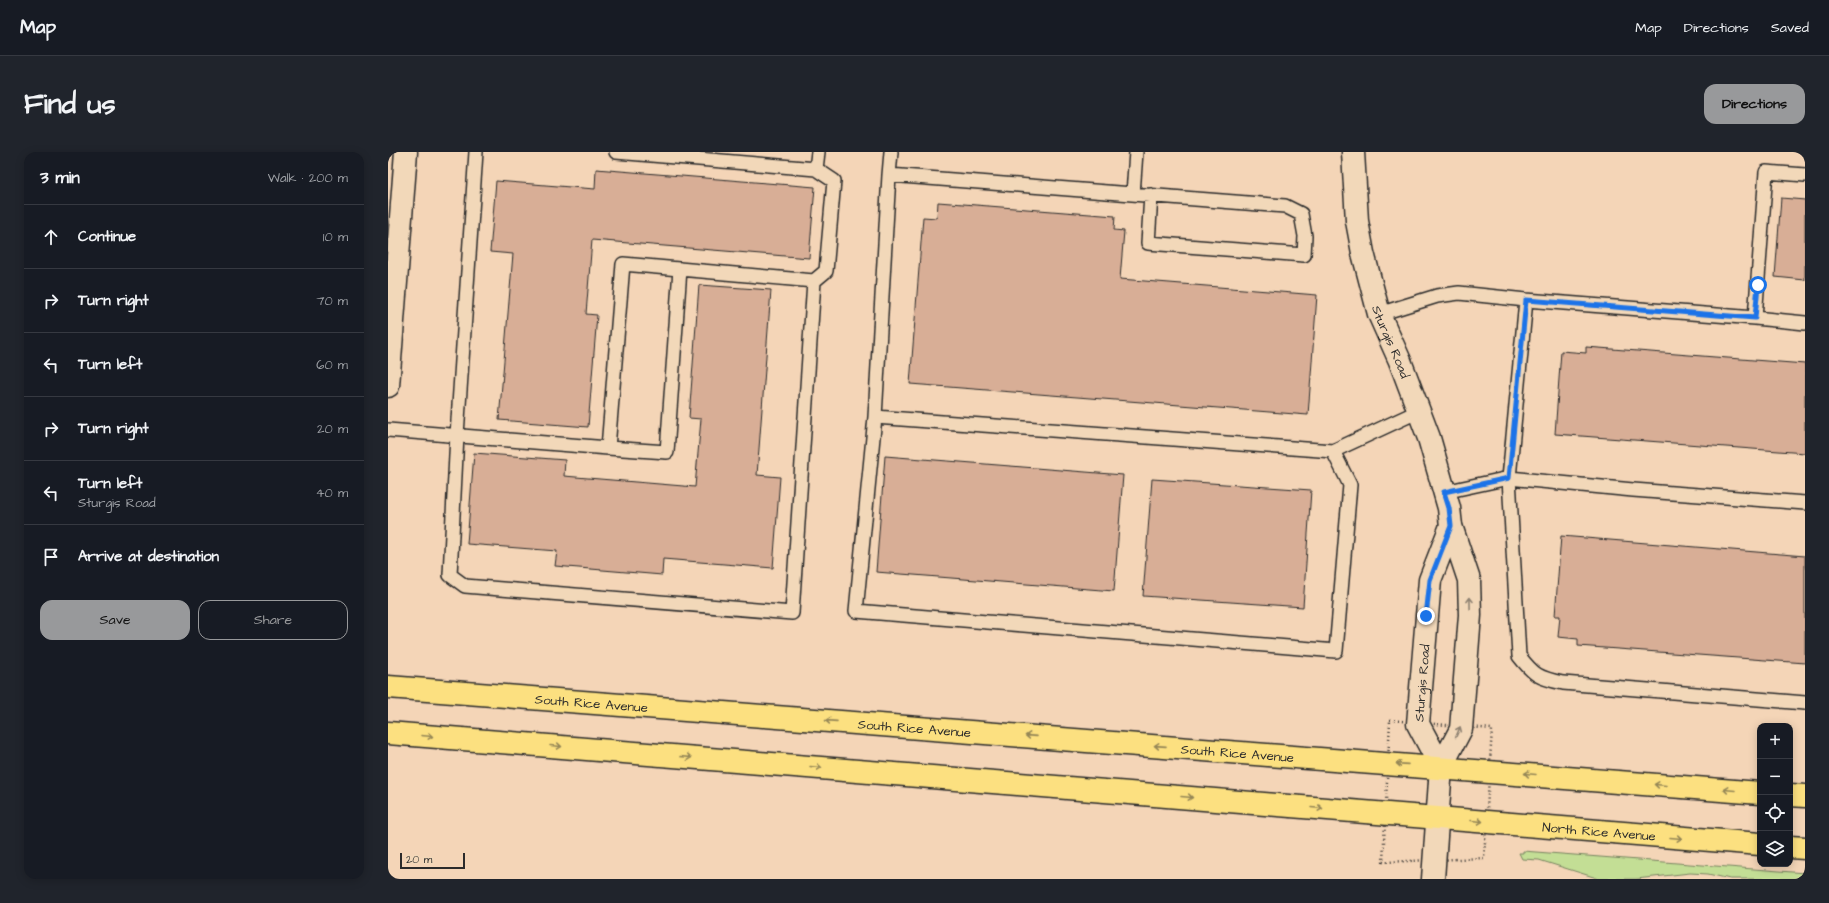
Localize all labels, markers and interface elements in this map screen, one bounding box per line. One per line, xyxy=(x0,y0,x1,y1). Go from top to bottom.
text: Map xyxy=(20,14,56,41)
text: Map xyxy=(1635,18,1662,38)
text: Directions xyxy=(1684,18,1749,38)
text: Saved xyxy=(1771,18,1809,38)
button: Directions xyxy=(1704,84,1805,124)
text: Find us xyxy=(24,85,115,124)
text: 3 min xyxy=(40,166,80,190)
text: Walk · 200 m xyxy=(268,169,348,187)
icon: ahead xyxy=(40,226,62,248)
text: Continue xyxy=(78,226,136,247)
text: 10 m xyxy=(323,228,348,246)
route start xyxy=(1749,276,1767,294)
icon: right xyxy=(40,290,62,312)
text: Turn right xyxy=(78,290,149,311)
text: 70 m xyxy=(316,292,348,310)
street label: Sturgis Road xyxy=(1367,304,1414,381)
icon: left xyxy=(40,354,62,376)
text: Turn left xyxy=(78,354,142,375)
text: 60 m xyxy=(316,356,348,374)
icon: right xyxy=(40,418,62,440)
text: Turn right xyxy=(78,418,149,439)
text: 20 m xyxy=(317,420,348,438)
text: Turn left xyxy=(78,473,142,494)
icon: left xyxy=(40,482,62,504)
text: 40 m xyxy=(316,484,348,502)
text: Sturgis Road xyxy=(78,494,156,512)
icon: arrive xyxy=(40,546,62,568)
text: Arrive at destination xyxy=(78,546,219,567)
one-way arrow xyxy=(1466,597,1473,610)
button: Save xyxy=(40,600,190,640)
button: Share xyxy=(198,600,348,640)
route end xyxy=(1417,607,1435,625)
street label: Sturgis Road xyxy=(1410,643,1435,722)
street label: South Rice Avenue xyxy=(534,690,648,717)
street label: South Rice Avenue xyxy=(857,715,971,742)
one-way arrow xyxy=(825,717,838,724)
map controls xyxy=(1757,723,1793,867)
button: + xyxy=(1757,723,1793,759)
one-way arrow xyxy=(1455,727,1463,739)
one-way arrow xyxy=(420,732,433,739)
one-way arrow xyxy=(1025,732,1038,739)
street label: South Rice Avenue xyxy=(1180,740,1295,767)
one-way arrow xyxy=(1154,742,1167,749)
one-way arrow xyxy=(549,743,562,750)
one-way arrow xyxy=(679,753,692,760)
button: − xyxy=(1757,759,1793,795)
one-way arrow xyxy=(1396,760,1409,768)
one-way arrow xyxy=(809,764,822,771)
one-way arrow xyxy=(1524,771,1537,778)
one-way arrow xyxy=(1654,781,1667,788)
one-way arrow xyxy=(1723,787,1736,794)
one-way arrow xyxy=(1180,794,1193,801)
button: locate xyxy=(1757,795,1793,831)
one-way arrow xyxy=(1310,804,1323,812)
one-way arrow xyxy=(1470,817,1483,825)
street label: North Rice Avenue xyxy=(1542,818,1656,846)
button: layers xyxy=(1757,831,1793,867)
one-way arrow xyxy=(1669,834,1682,841)
scale bar xyxy=(400,851,465,870)
text: 20 m xyxy=(406,852,432,867)

